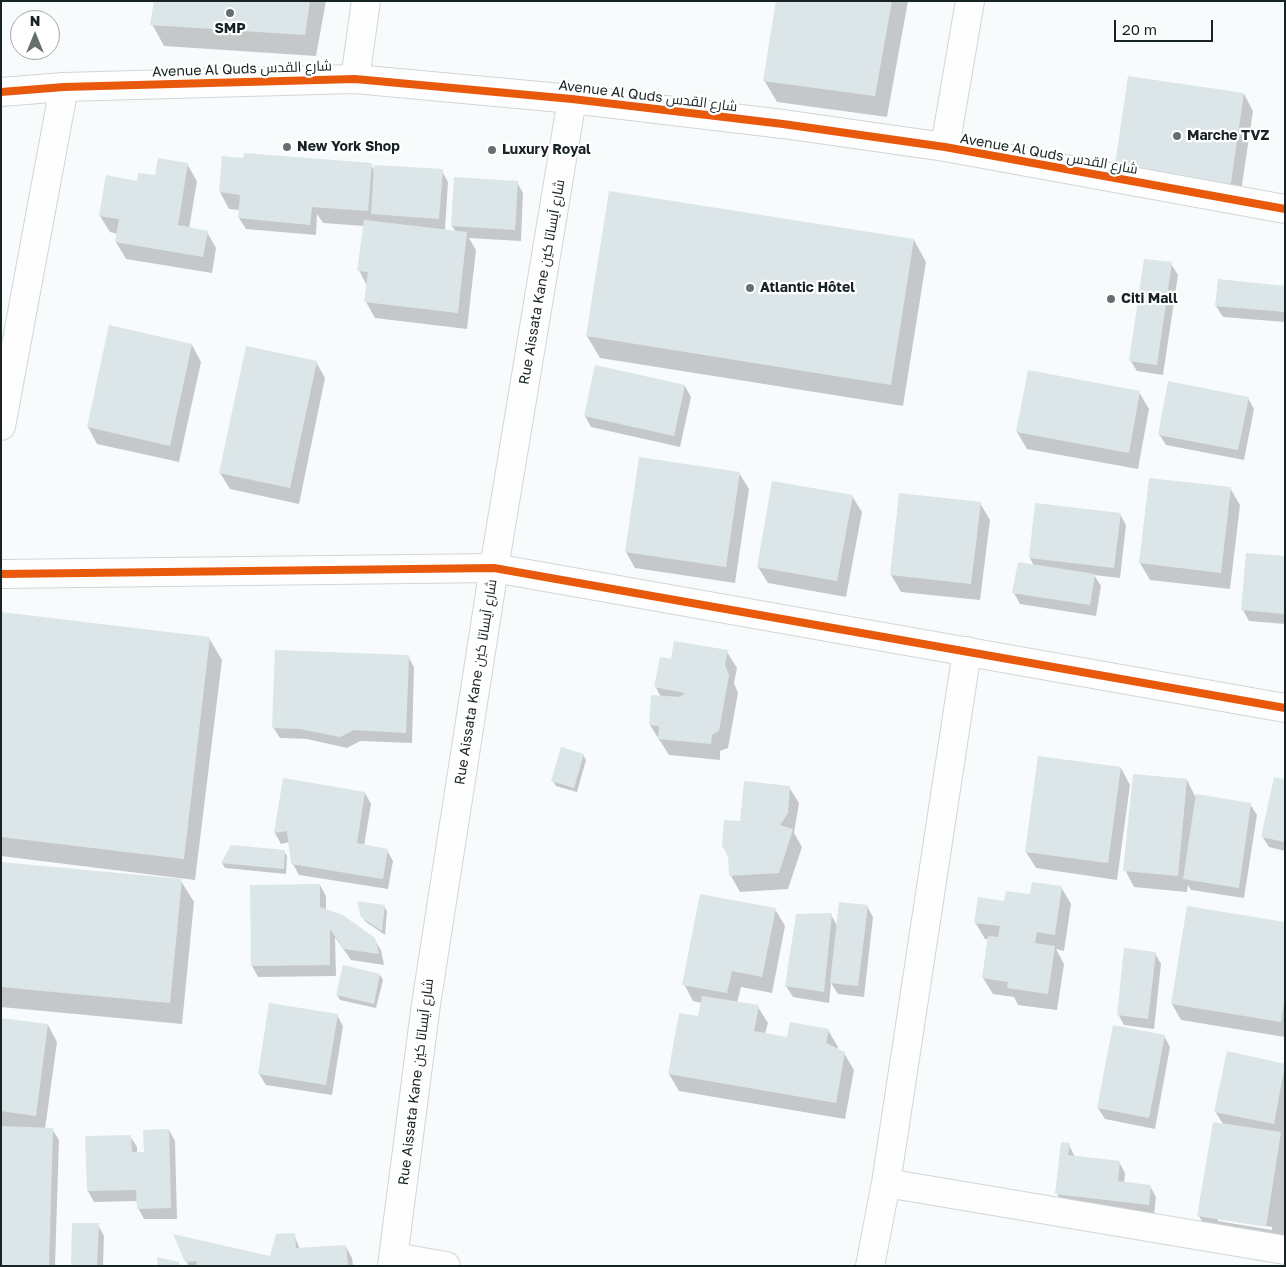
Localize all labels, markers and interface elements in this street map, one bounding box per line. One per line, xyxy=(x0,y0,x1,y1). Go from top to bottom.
marker: SMP xyxy=(224,7,236,19)
north arrow xyxy=(10,10,60,60)
scale bar xyxy=(1116,10,1215,42)
text: N xyxy=(30,12,40,29)
text: 20 m xyxy=(1122,20,1157,38)
place label: SMP xyxy=(214,21,246,37)
street label: Avenue Al Quds شارع القدس xyxy=(152,57,332,81)
street label: Avenue Al Quds شارع القدس xyxy=(558,77,738,115)
place label: Marche TVZ xyxy=(1187,128,1269,144)
street label: Avenue Al Quds شارع القدس xyxy=(959,130,1139,178)
marker: Marche TVZ xyxy=(1171,130,1183,142)
place label: New York Shop xyxy=(297,139,400,155)
marker: New York Shop xyxy=(281,141,293,153)
place label: Luxury Royal xyxy=(502,142,591,158)
marker: Luxury Royal xyxy=(486,144,498,156)
street label: Rue Aissata Kane شارع آيساتا كين xyxy=(516,178,568,386)
place label: Atlantic Hôtel xyxy=(760,280,855,296)
marker: Atlantic Hôtel xyxy=(744,282,756,294)
place label: Citi Mall xyxy=(1121,291,1178,307)
marker: Citi Mall xyxy=(1105,293,1117,305)
street label: Rue Aissata Kane شارع آيساتا كين xyxy=(451,578,501,786)
street label: Rue Aissata Kane شارع آيساتا كين xyxy=(395,978,437,1186)

